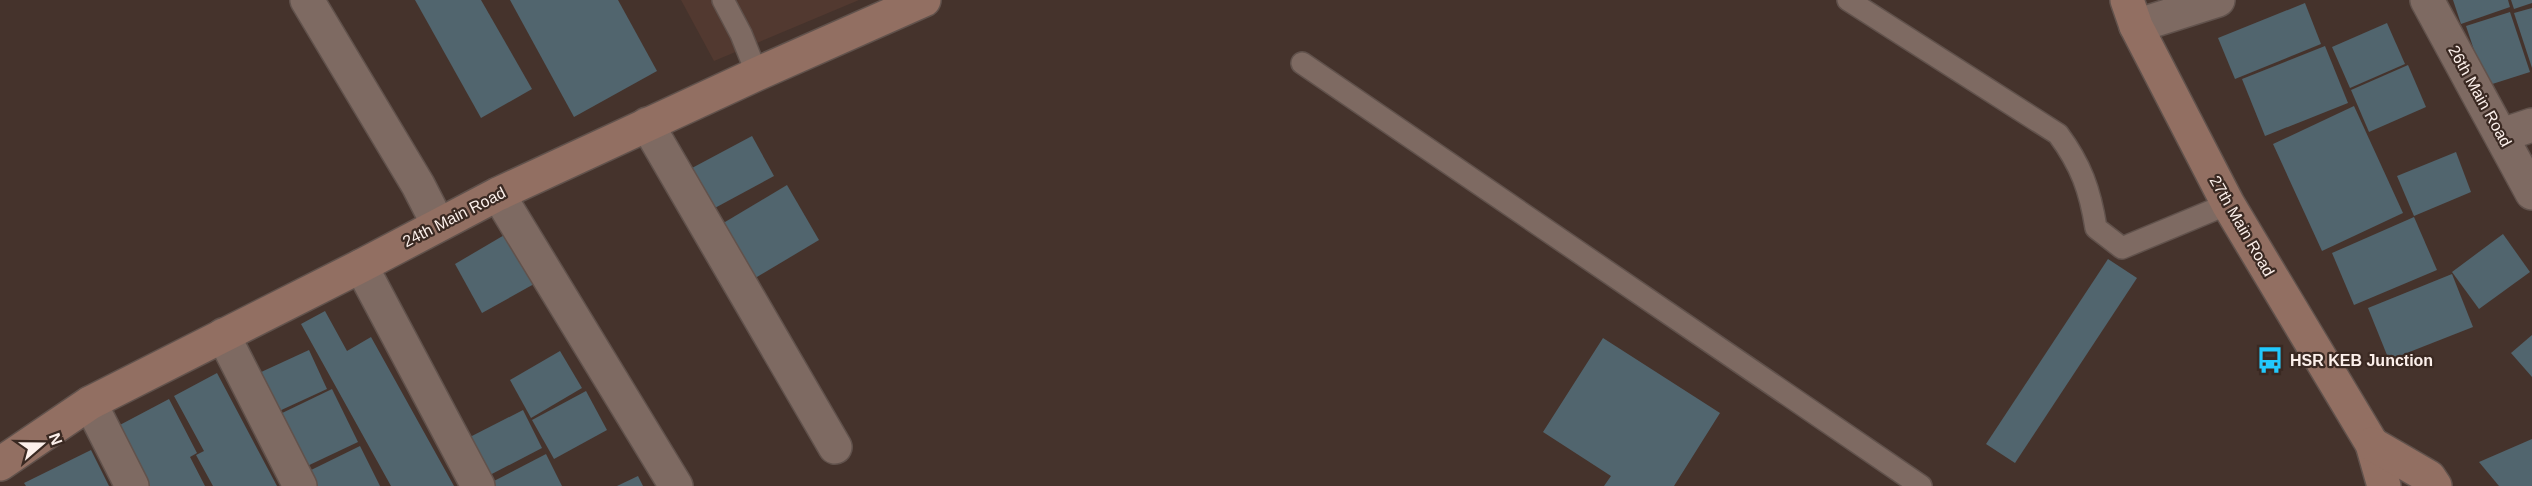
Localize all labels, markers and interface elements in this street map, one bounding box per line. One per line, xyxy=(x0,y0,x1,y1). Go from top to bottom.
street label: 26th Main Road xyxy=(2445,42,2515,150)
street label: 27th Main Road xyxy=(2206,173,2278,279)
street label: 24th Main Road xyxy=(400,184,508,250)
bus stop icon: HSR KEB Junction xyxy=(2255,345,2285,375)
place label: HSR KEB Junction xyxy=(2290,352,2433,369)
north arrow xyxy=(12,414,72,474)
text: N xyxy=(46,431,66,447)

